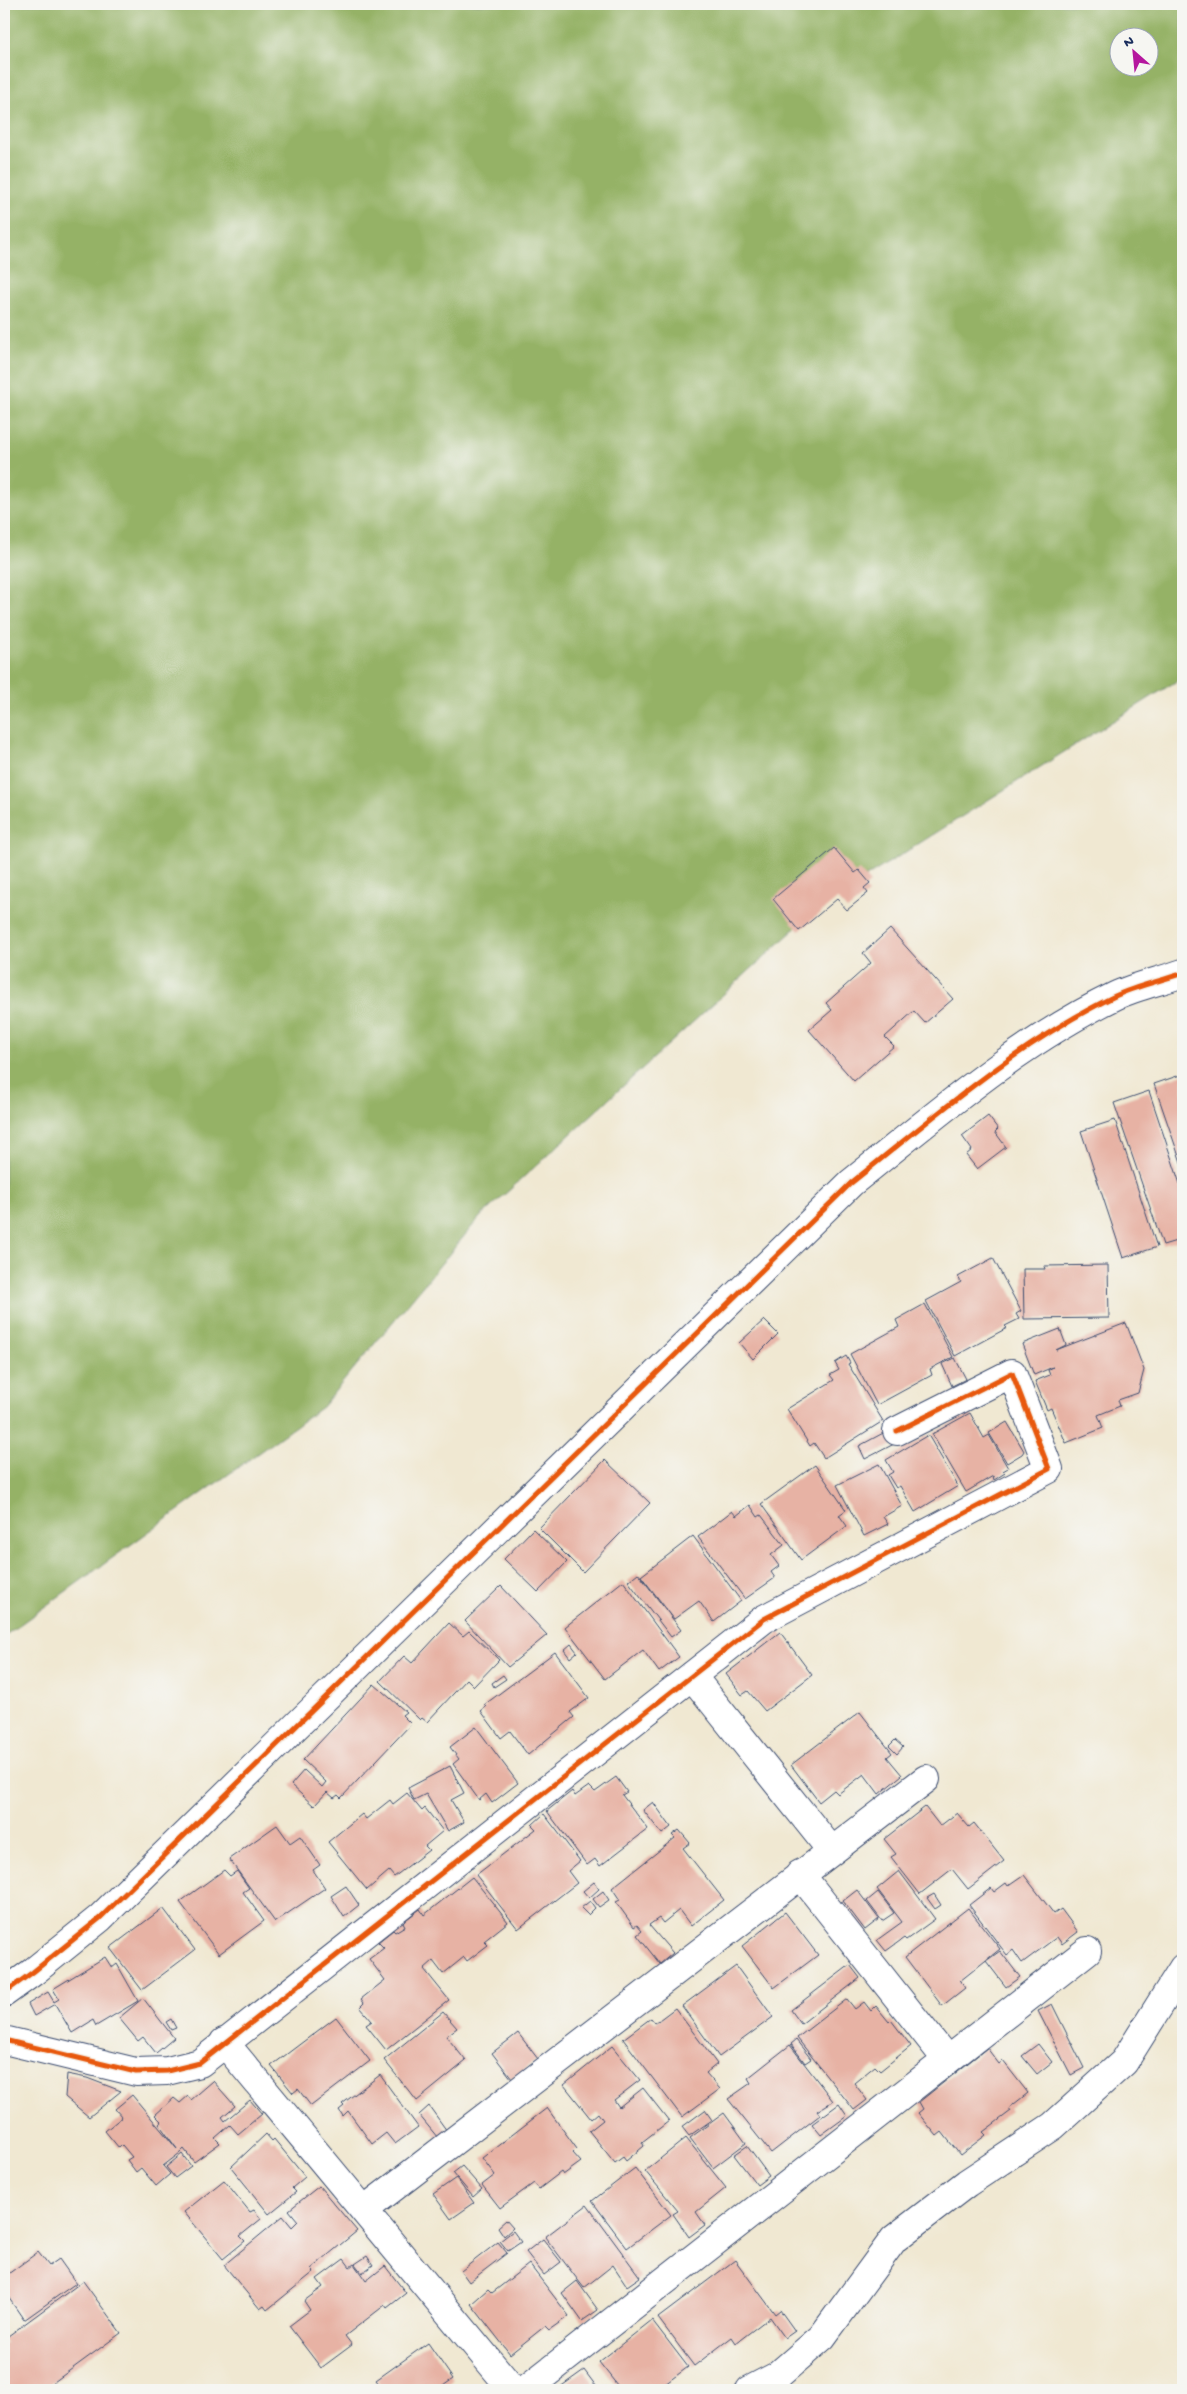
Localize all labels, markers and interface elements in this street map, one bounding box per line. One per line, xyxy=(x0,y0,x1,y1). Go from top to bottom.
north arrow xyxy=(1110,28,1160,78)
text: N xyxy=(1121,33,1137,52)

